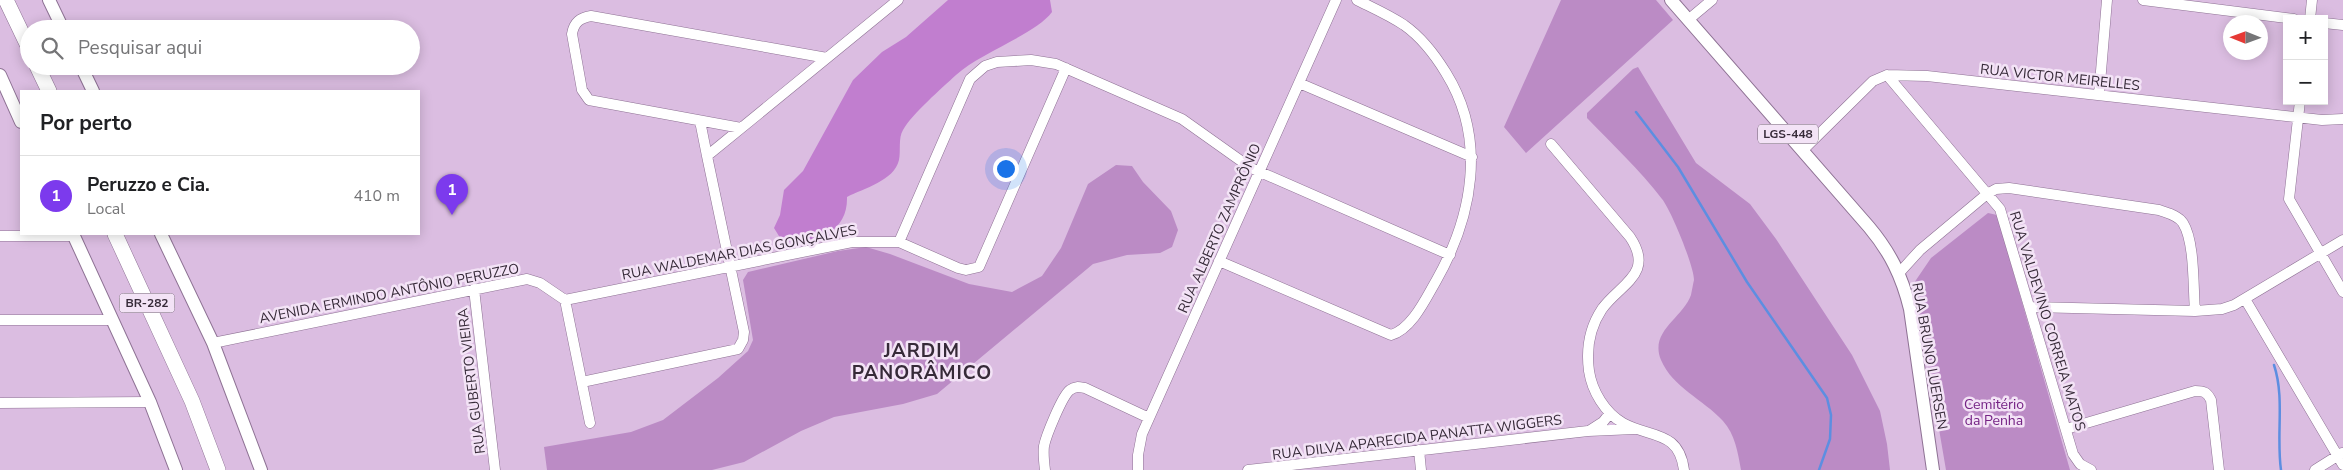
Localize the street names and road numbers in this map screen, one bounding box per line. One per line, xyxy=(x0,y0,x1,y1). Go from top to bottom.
street label: RUA VICTOR MEIRELLES xyxy=(1979,60,2141,95)
road number: LGS-448 xyxy=(1758,125,1818,144)
street label: RUA ALBERTO ZAMPRÔNIO xyxy=(1173,140,1266,316)
street label: RUA VALDEVINO CORREIA MATOS xyxy=(2005,209,2090,434)
street label: RUA WALDEMAR DIAS GONÇALVES xyxy=(620,220,859,285)
street label: AVENIDA ERMINDO ANTÔNIO PERUZZO xyxy=(258,259,521,328)
street label: RUA BRUNO LUERSEN xyxy=(1907,281,1952,431)
road number: BR-282 xyxy=(120,294,174,312)
street label: RUA GUBERTO VIEIRA xyxy=(453,307,490,455)
street label: RUA DILVA APARECIDA PANATTA WIGGERS xyxy=(1271,410,1563,465)

